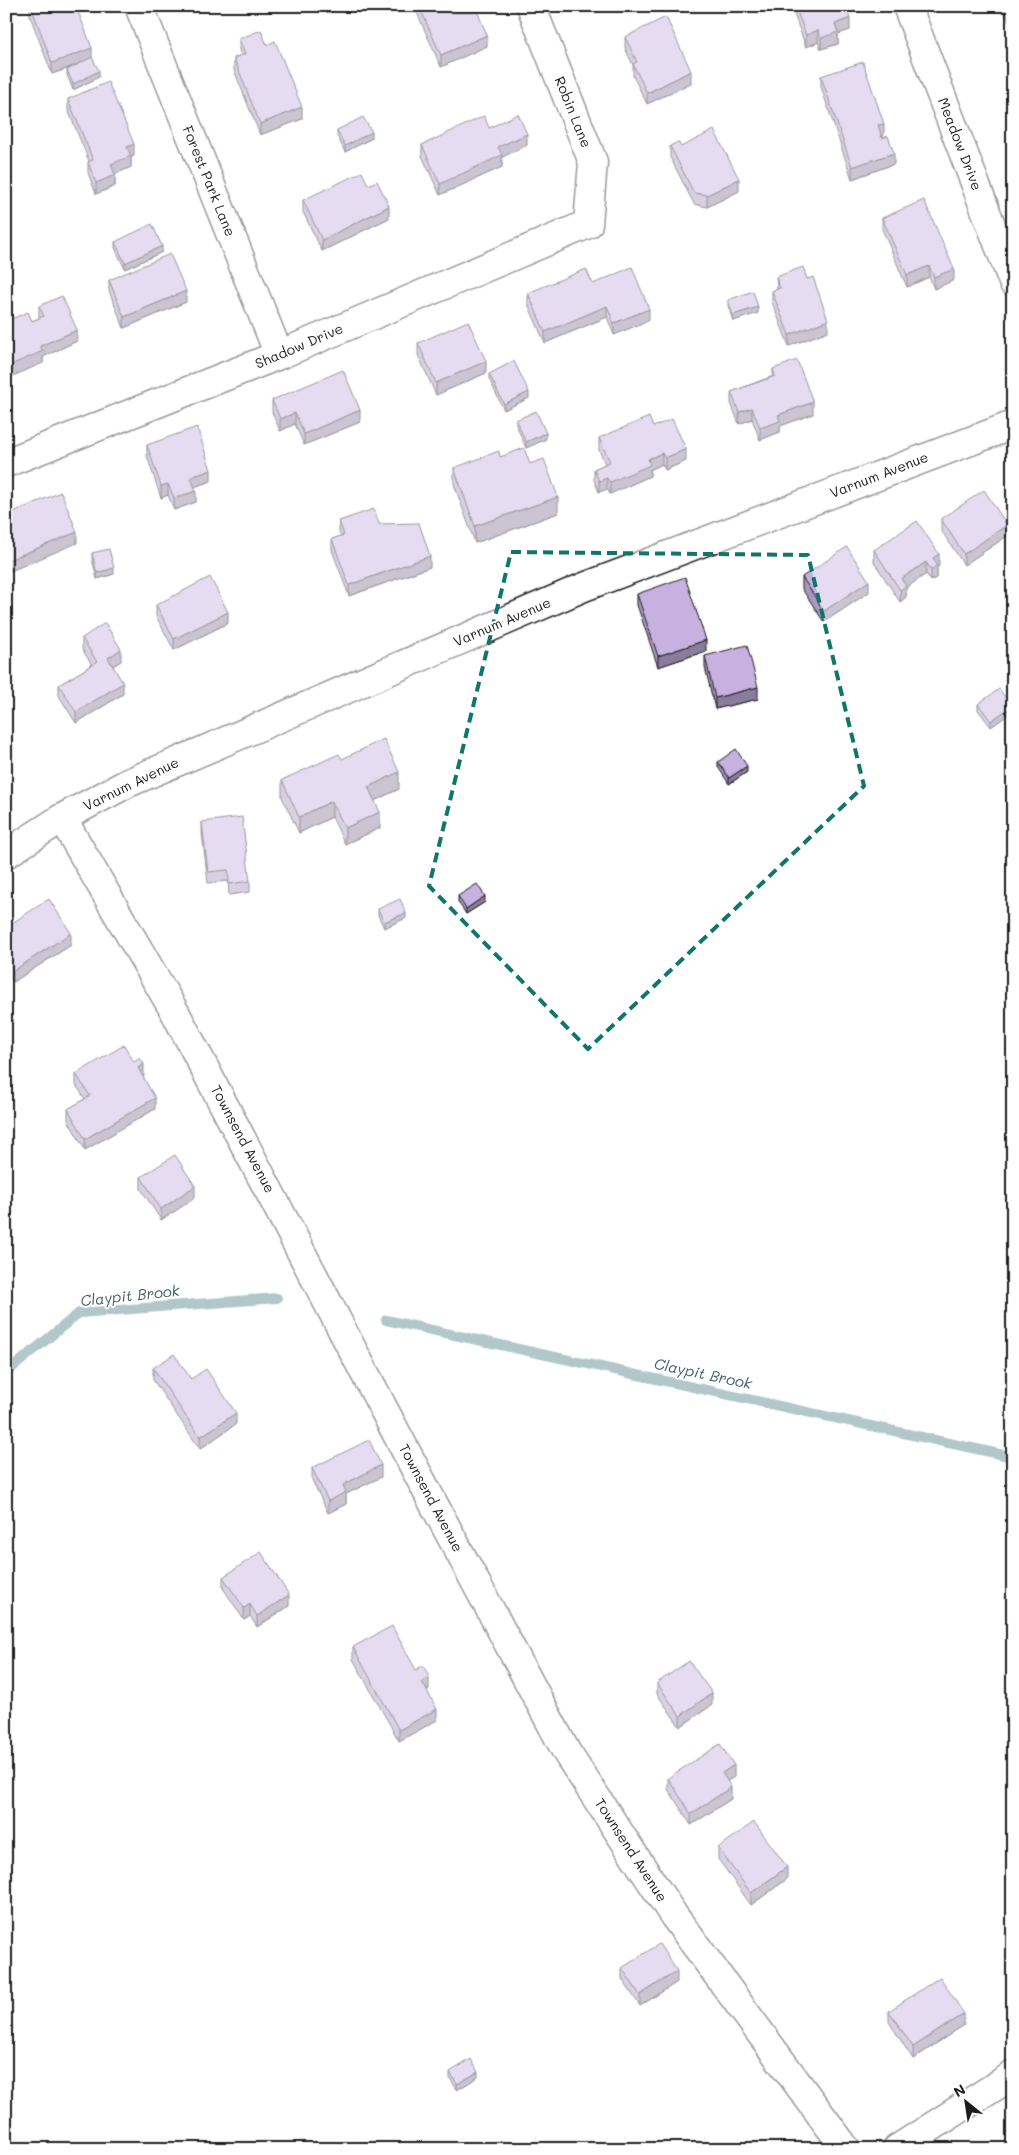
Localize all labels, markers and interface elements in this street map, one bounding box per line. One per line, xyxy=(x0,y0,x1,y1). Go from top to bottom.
street label: Robin Lane xyxy=(551,73,596,150)
street label: Meadow Drive xyxy=(934,95,987,193)
street label: Forest Park Lane xyxy=(179,123,240,239)
street label: Shadow Drive xyxy=(252,318,346,373)
street label: Varnum Avenue xyxy=(827,447,931,502)
street label: Varnum Avenue xyxy=(450,592,553,651)
street label: Varnum Avenue xyxy=(80,752,182,815)
street label: Townsend Avenue xyxy=(207,1081,280,1196)
water label: Claypit Brook xyxy=(79,1280,181,1310)
water label: Claypit Brook xyxy=(652,1353,755,1393)
street label: Townsend Avenue xyxy=(395,1440,468,1555)
street label: Townsend Avenue xyxy=(591,1794,672,1905)
north arrow xyxy=(942,2078,992,2128)
text: N xyxy=(950,2079,969,2101)

